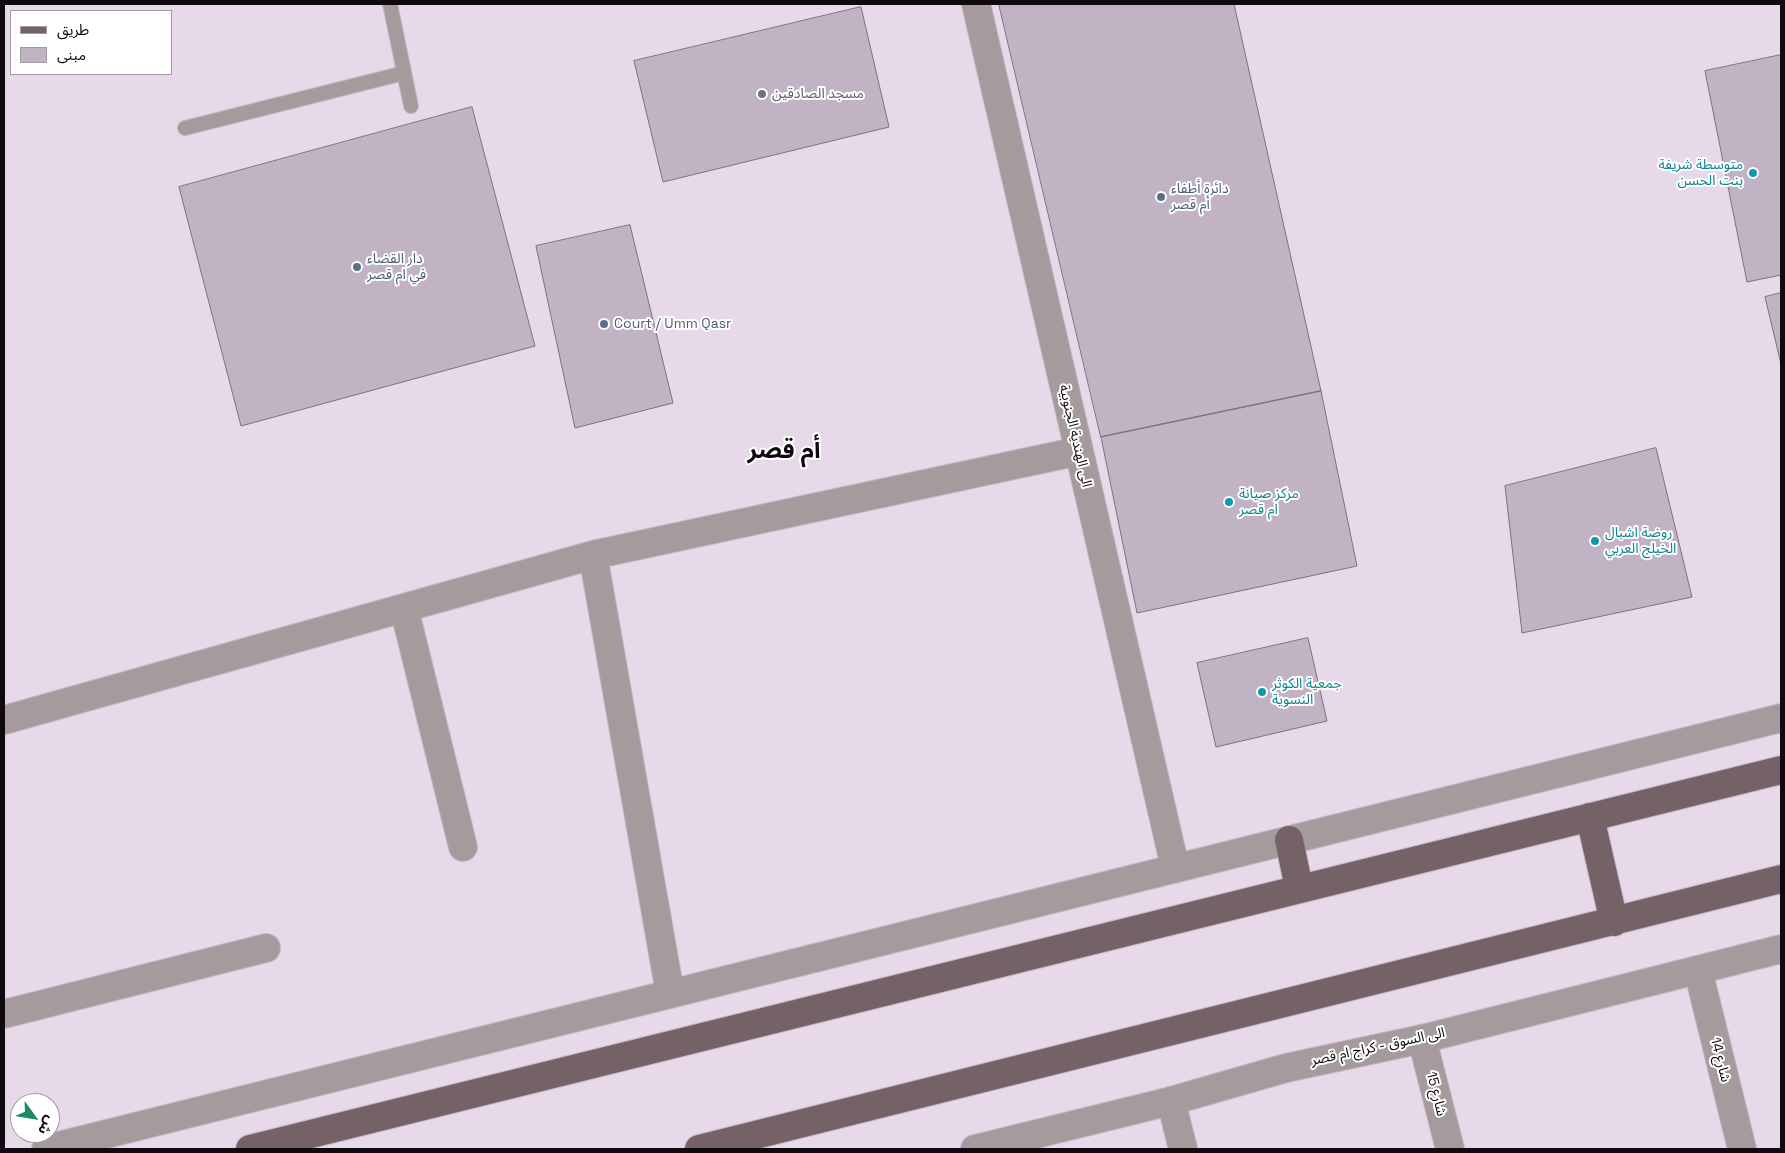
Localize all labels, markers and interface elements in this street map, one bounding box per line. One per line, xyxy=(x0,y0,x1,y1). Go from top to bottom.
legend xyxy=(10,10,172,75)
text: طريق xyxy=(57,20,89,39)
text: مبنى xyxy=(57,45,86,64)
place label: مسجد الصادقين xyxy=(772,86,864,102)
marker: مسجد الصادقين xyxy=(756,88,768,100)
place label: متوسطة شريفة بنت الحسن xyxy=(1658,157,1743,190)
marker: متوسطة شريفة بنت الحسن xyxy=(1747,167,1759,179)
place label: دائرة أطفاء أم قصر xyxy=(1171,181,1229,213)
marker: دائرة أطفاء أم قصر xyxy=(1155,191,1167,203)
place label: دار القضاء في ام قصر xyxy=(367,251,426,284)
marker: دار القضاء في ام قصر xyxy=(351,261,363,273)
place label: Court / Umm Qasr xyxy=(614,316,731,332)
marker: Court / Umm Qasr xyxy=(598,318,610,330)
street label: الى الهندية الجنوبية xyxy=(1055,383,1095,489)
district label: أم قصر xyxy=(748,437,820,465)
place label: مركز صيانة ام قصر xyxy=(1239,486,1299,518)
marker: مركز صيانة ام قصر xyxy=(1223,496,1235,508)
place label: روضة اشبال الخيلج العربي xyxy=(1605,525,1676,558)
marker: روضة اشبال الخيلج العربي xyxy=(1589,535,1601,547)
place label: جمعية الكوثر النسوية xyxy=(1272,676,1342,709)
marker: جمعية الكوثر النسوية xyxy=(1256,686,1268,698)
street label: الى السوق - كراج ام قصر xyxy=(1310,1025,1446,1069)
street label: شارع 14 xyxy=(1706,1036,1734,1084)
street label: شارع 15 xyxy=(1422,1070,1450,1118)
north arrow xyxy=(10,1093,60,1143)
text: ش xyxy=(34,1113,60,1138)

